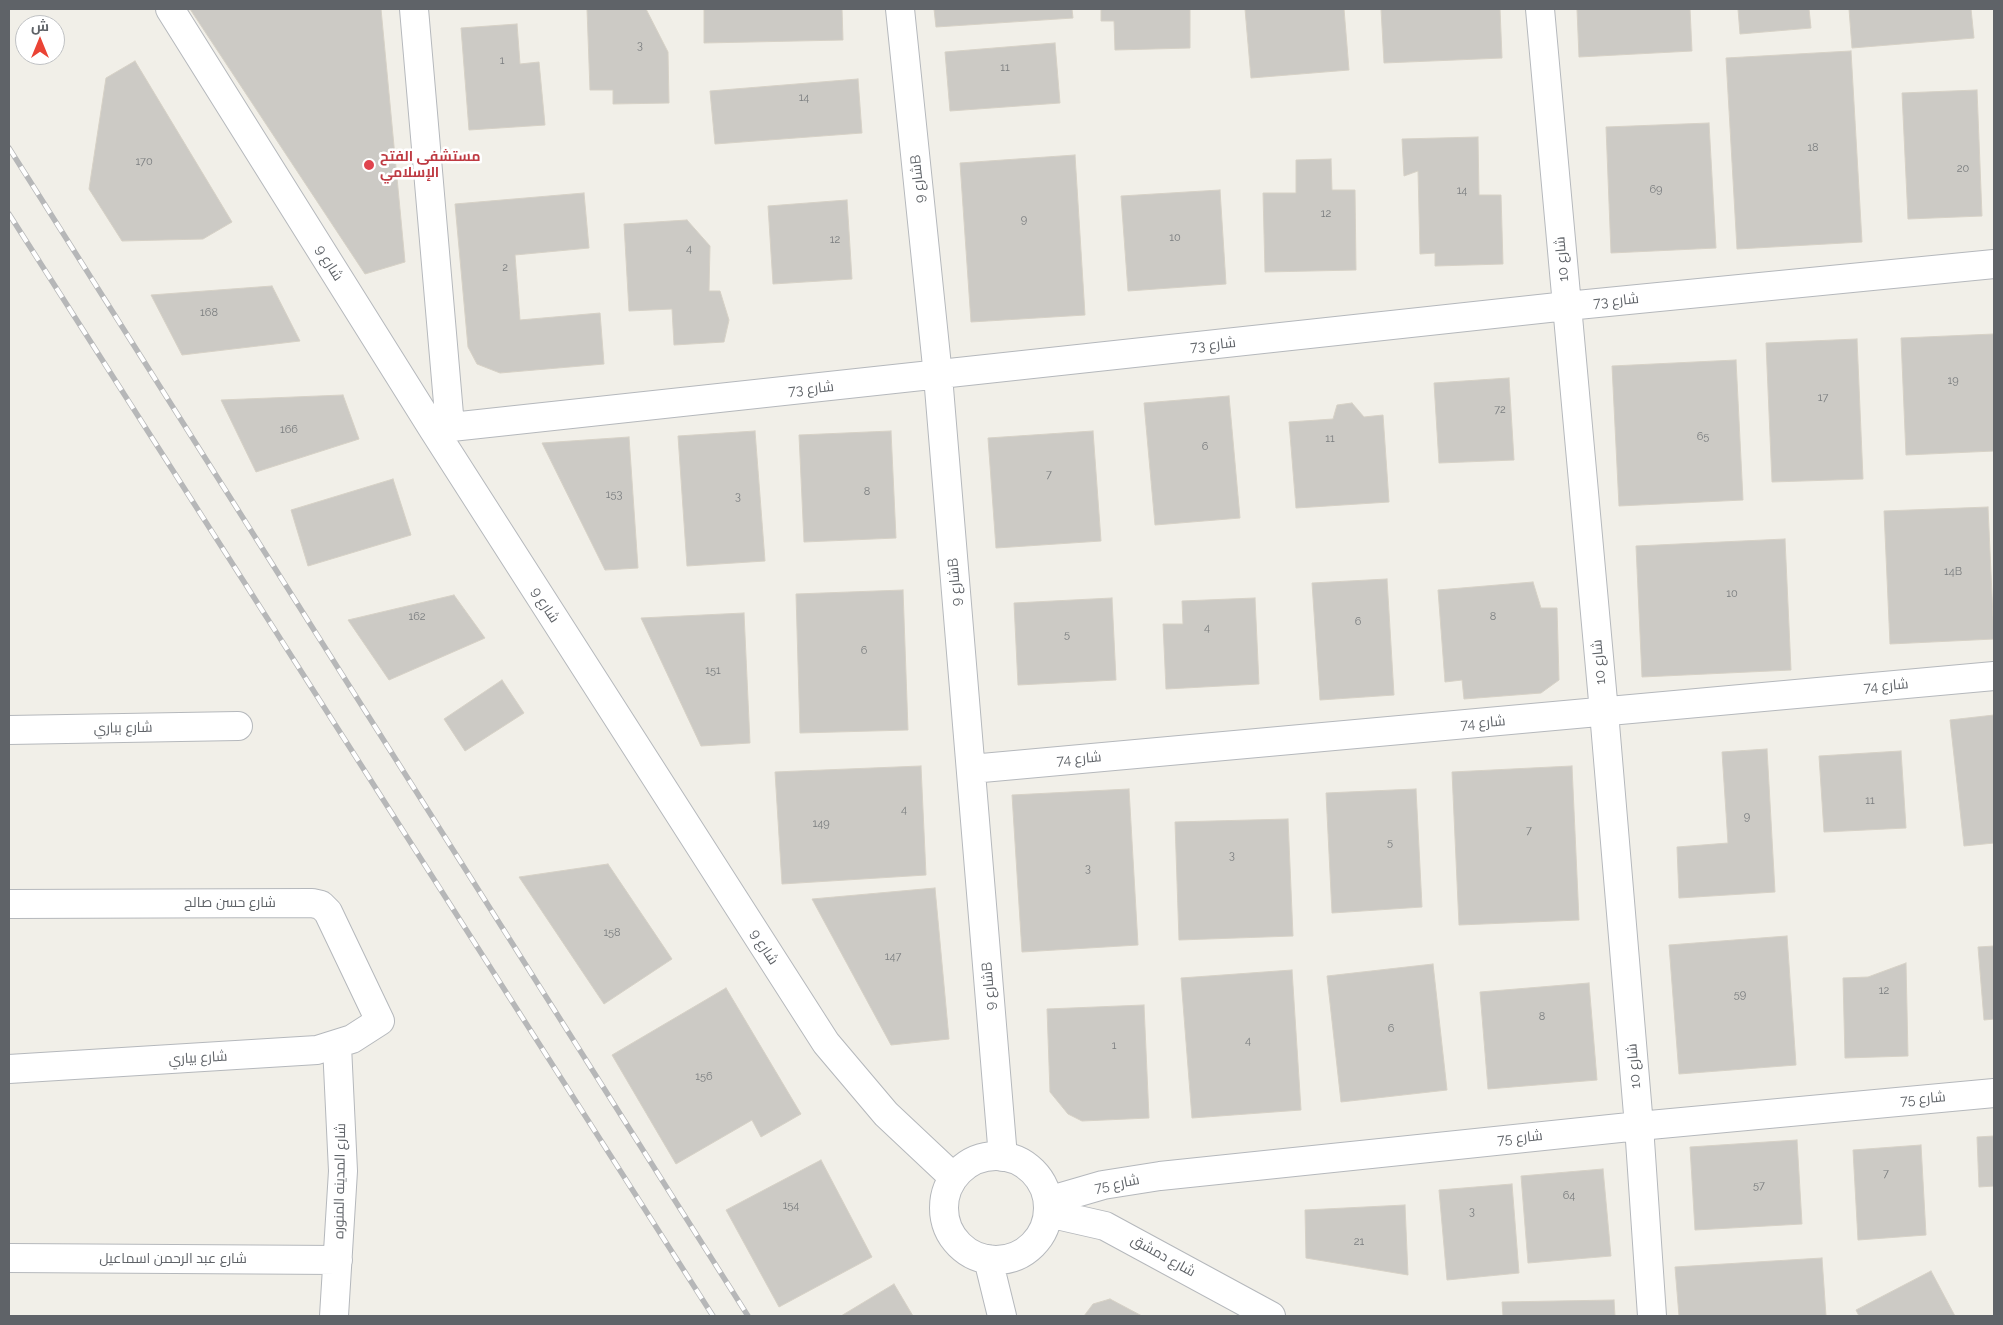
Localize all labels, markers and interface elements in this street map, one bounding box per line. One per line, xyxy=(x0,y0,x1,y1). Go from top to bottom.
north arrow xyxy=(15,15,65,65)
text: ش xyxy=(31,18,49,34)
house number: 3 xyxy=(637,39,643,53)
house number: 1 xyxy=(500,54,504,68)
house number: 11 xyxy=(1000,61,1010,75)
house number: 14 xyxy=(799,91,809,105)
house number: 18 xyxy=(1807,141,1819,155)
place label: مستشفى الفتح الإسلامي xyxy=(380,149,480,182)
street label: شارع 9B xyxy=(907,154,929,204)
house number: 170 xyxy=(135,155,153,169)
marker: مستشفى الفتح الإسلامي xyxy=(362,158,376,172)
house number: 20 xyxy=(1957,162,1969,176)
house number: 69 xyxy=(1649,183,1663,197)
house number: 14 xyxy=(1457,184,1467,198)
house number: 12 xyxy=(1321,207,1331,221)
house number: 9 xyxy=(1021,213,1027,227)
house number: 10 xyxy=(1169,231,1181,245)
house number: 12 xyxy=(830,233,840,247)
street label: شارع 10 xyxy=(1552,236,1572,282)
street label: شارع 9 xyxy=(312,242,346,284)
house number: 4 xyxy=(686,242,692,256)
house number: 2 xyxy=(502,261,508,275)
street label: شارع 73 xyxy=(1592,290,1640,312)
house number: 168 xyxy=(200,306,218,320)
street label: شارع 73 xyxy=(1189,334,1237,356)
house number: 19 xyxy=(1947,374,1959,388)
street label: شارع 73 xyxy=(787,378,835,400)
house number: 17 xyxy=(1818,391,1828,405)
house number: 72 xyxy=(1494,403,1506,417)
house number: 166 xyxy=(280,423,298,437)
house number: 65 xyxy=(1697,430,1709,444)
house number: 11 xyxy=(1325,432,1335,446)
house number: 6 xyxy=(1202,440,1208,454)
house number: 7 xyxy=(1046,468,1052,482)
house number: 8 xyxy=(864,485,870,499)
house number: 153 xyxy=(606,488,622,502)
house number: 3 xyxy=(735,490,741,504)
street label: شارع 9B xyxy=(945,557,965,607)
house number: 14B xyxy=(1944,565,1962,579)
street label: شارع 9 xyxy=(527,584,563,626)
house number: 10 xyxy=(1726,587,1738,601)
house number: 162 xyxy=(408,610,426,624)
house number: 8 xyxy=(1490,610,1496,624)
house number: 6 xyxy=(1355,615,1361,629)
house number: 4 xyxy=(1204,621,1210,635)
house number: 5 xyxy=(1064,628,1070,642)
street label: شارع 10 xyxy=(1589,639,1609,685)
house number: 6 xyxy=(861,644,867,658)
house number: 151 xyxy=(705,664,721,678)
street label: شارع 74 xyxy=(1863,676,1909,696)
street label: شارع 74 xyxy=(1460,713,1506,733)
street label: شارع بباري xyxy=(93,719,153,737)
street label: شارع 74 xyxy=(1056,749,1102,769)
house number: 11 xyxy=(1865,794,1875,808)
house number: 4 xyxy=(901,803,907,817)
house number: 9 xyxy=(1744,810,1750,824)
house number: 149 xyxy=(812,817,830,831)
house number: 7 xyxy=(1526,824,1532,838)
house number: 5 xyxy=(1387,836,1393,850)
house number: 3 xyxy=(1229,849,1235,863)
house number: 3 xyxy=(1085,862,1091,876)
street label: شارع حسن صالح xyxy=(184,895,276,911)
house number: 158 xyxy=(603,926,621,940)
street label: شارع 9 xyxy=(746,926,782,968)
house number: 147 xyxy=(885,950,901,964)
street label: شارع 9B xyxy=(979,961,999,1011)
house number: 12 xyxy=(1879,984,1889,998)
house number: 59 xyxy=(1734,988,1746,1002)
house number: 8 xyxy=(1539,1010,1545,1024)
house number: 6 xyxy=(1388,1022,1394,1036)
house number: 4 xyxy=(1245,1034,1251,1048)
house number: 1 xyxy=(1112,1039,1116,1053)
street label: شارع 10 xyxy=(1624,1043,1644,1089)
street label: شارع بياري xyxy=(168,1048,228,1068)
house number: 156 xyxy=(695,1070,713,1084)
street label: شارع 75 xyxy=(1900,1089,1946,1109)
street label: شارع المدينه المنوره xyxy=(331,1123,349,1239)
street label: شارع 75 xyxy=(1496,1127,1544,1149)
house number: 7 xyxy=(1883,1167,1889,1181)
street label: شارع 75 xyxy=(1093,1171,1141,1197)
house number: 57 xyxy=(1753,1179,1765,1193)
house number: 64 xyxy=(1563,1189,1575,1203)
house number: 154 xyxy=(783,1199,799,1213)
house number: 3 xyxy=(1469,1205,1475,1219)
street label: شارع دمشق xyxy=(1128,1231,1198,1281)
house number: 21 xyxy=(1354,1235,1364,1249)
street label: شارع عبد الرحمن اسماعيل xyxy=(99,1251,247,1267)

